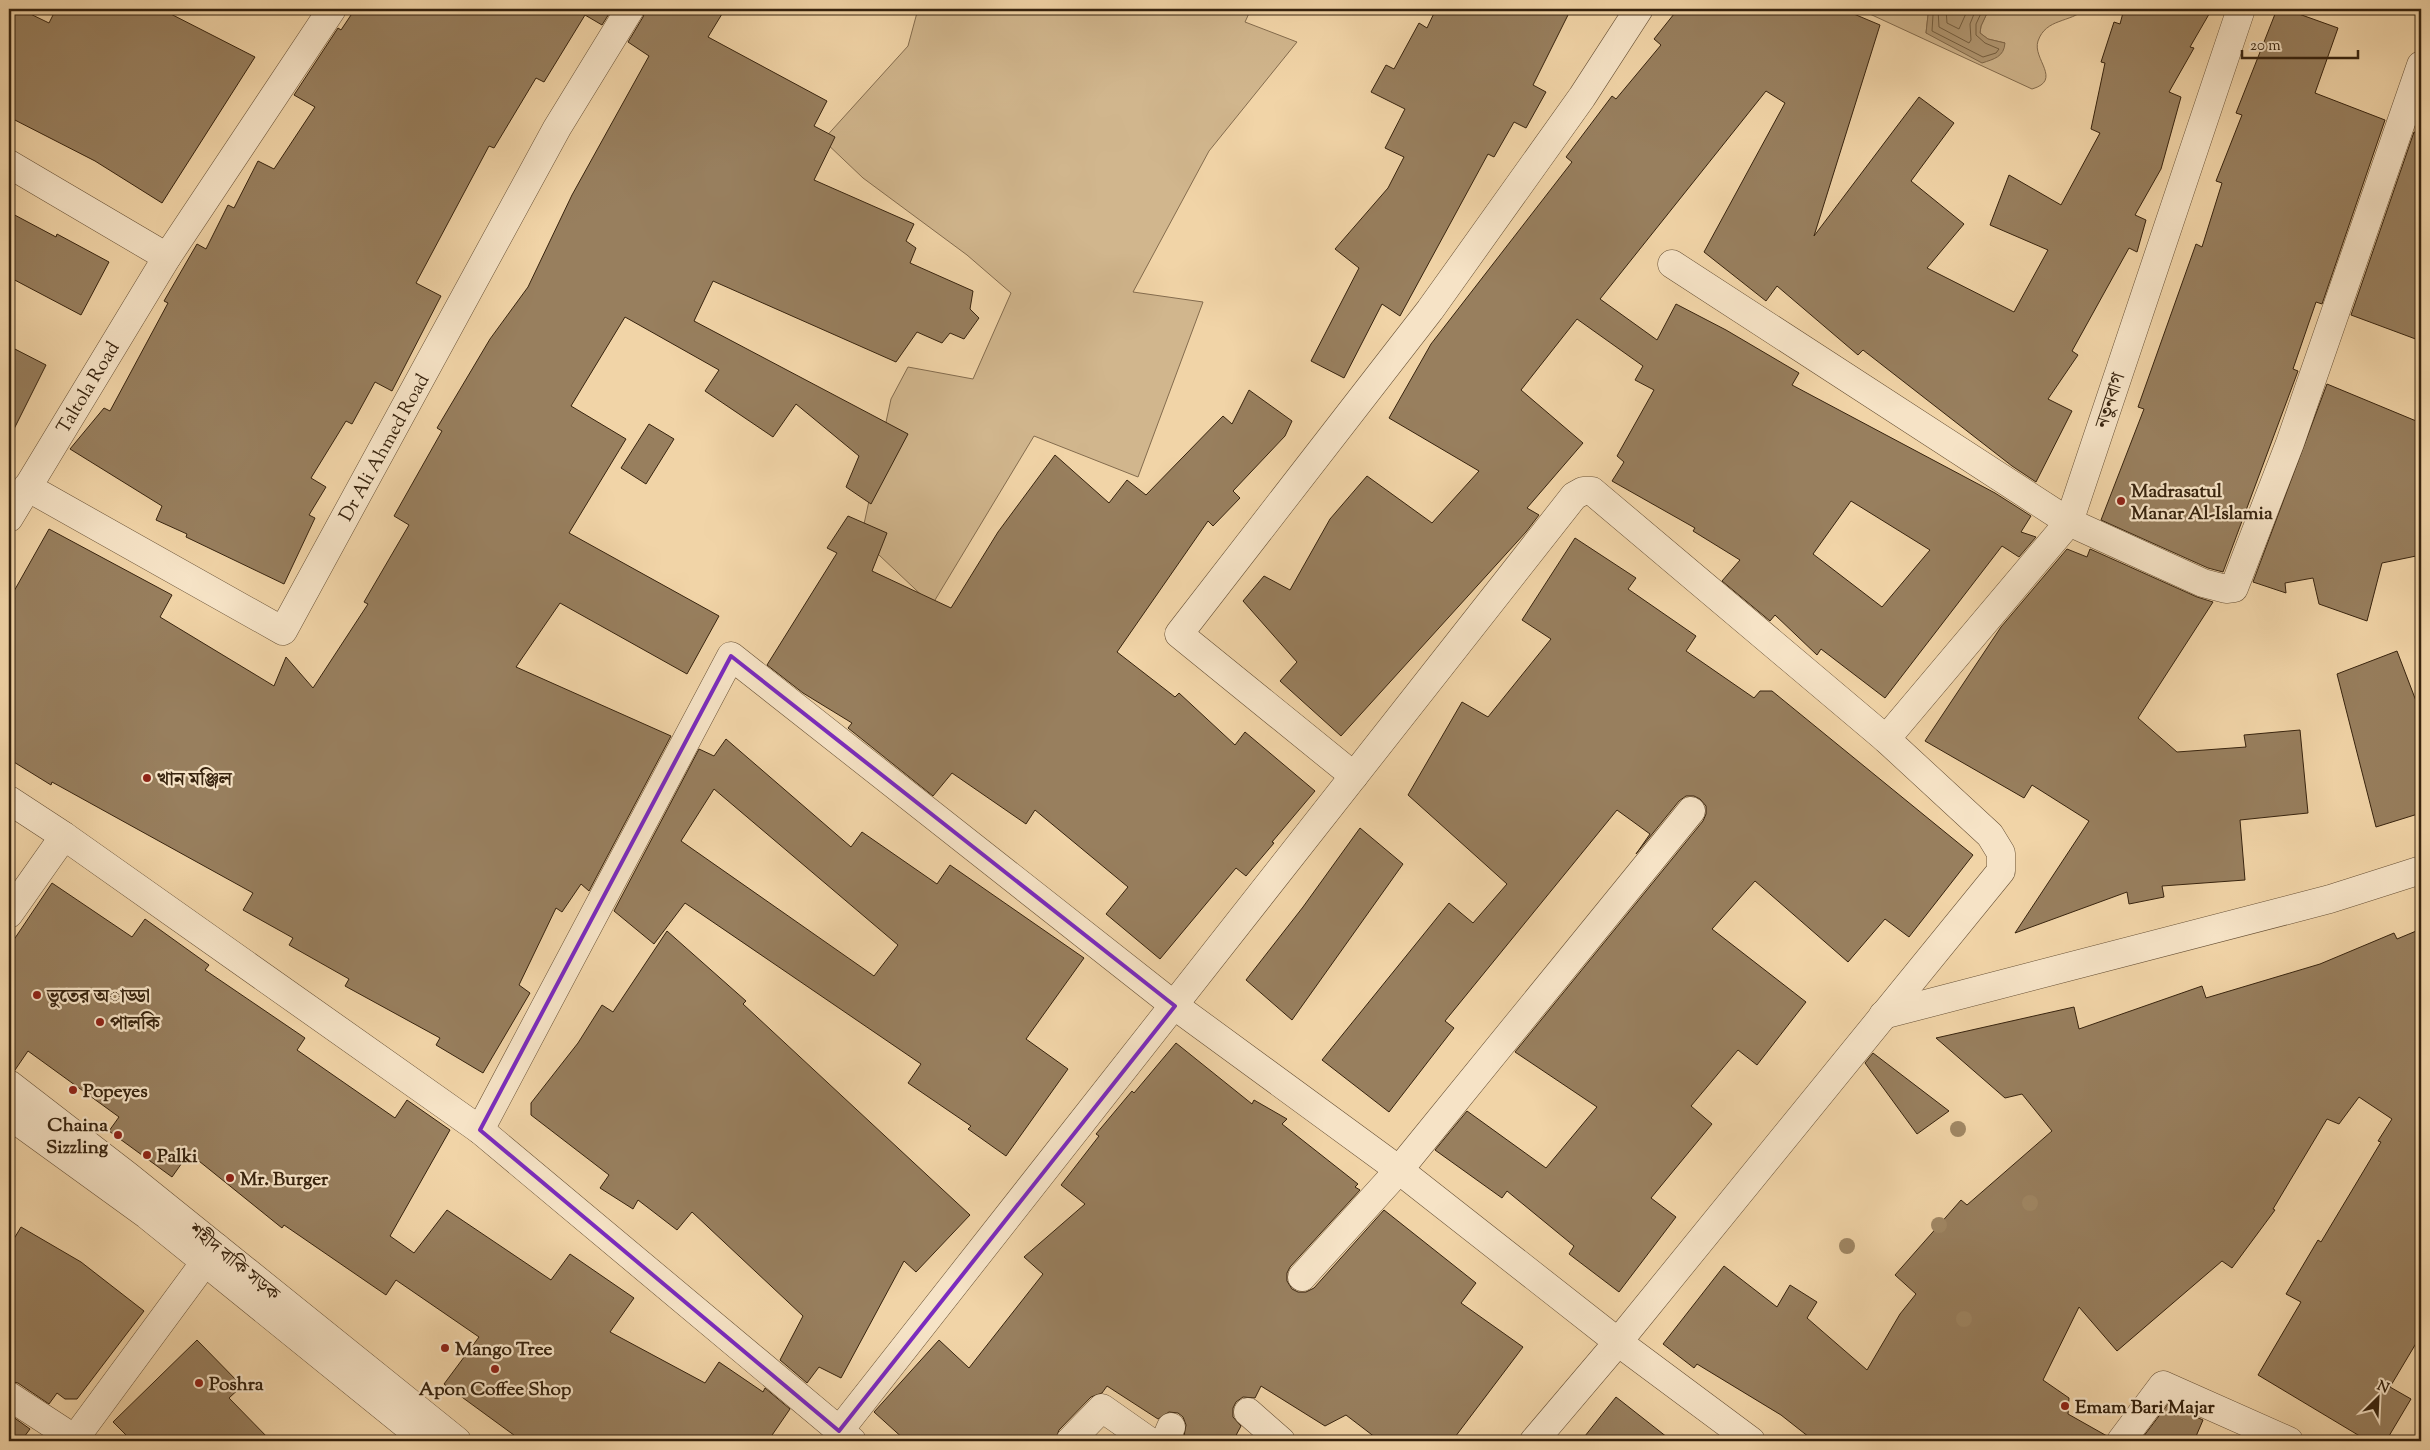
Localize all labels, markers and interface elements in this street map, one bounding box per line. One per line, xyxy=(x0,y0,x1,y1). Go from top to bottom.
scale bar xyxy=(2242,28,2359,60)
text: 20 m xyxy=(2250,36,2281,57)
street label: Taltola Road xyxy=(51,337,127,439)
street label: Dr Ali Ahmed Road xyxy=(333,369,437,527)
street label: নতুনবাগ xyxy=(2089,369,2133,433)
place label: Madrasatul Manar Al-Islamia xyxy=(2131,479,2273,528)
marker: Madrasatul Manar Al-Islamia xyxy=(2115,495,2127,507)
place label: খান মঞ্জিল xyxy=(157,767,233,794)
marker: খান মঞ্জিল xyxy=(141,772,153,784)
place label: ভুতের অাড্ডা xyxy=(46,984,150,1011)
marker: ভুতের অাড্ডা xyxy=(31,989,43,1001)
place label: পালকি xyxy=(110,1011,161,1038)
marker: পালকি xyxy=(94,1016,106,1028)
place label: Popeyes xyxy=(83,1079,148,1106)
marker: Popeyes xyxy=(67,1084,79,1096)
place label: Chaina Sizzling xyxy=(46,1113,109,1162)
marker: Chaina Sizzling xyxy=(112,1129,124,1141)
place label: Palki xyxy=(157,1144,198,1171)
marker: Palki xyxy=(141,1149,153,1161)
place label: Mr. Burger xyxy=(240,1167,329,1194)
marker: Mr. Burger xyxy=(224,1172,236,1184)
street label: শহীদ বাকি সড়ক xyxy=(181,1217,285,1309)
place label: Mango Tree xyxy=(455,1337,553,1364)
marker: Mango Tree xyxy=(439,1342,451,1354)
marker: Apon Coffee Shop xyxy=(489,1363,501,1375)
place label: Poshra xyxy=(209,1372,264,1399)
north arrow xyxy=(2352,1372,2402,1422)
marker: Poshra xyxy=(193,1377,205,1389)
place label: Apon Coffee Shop xyxy=(419,1377,572,1404)
text: N xyxy=(2373,1377,2392,1399)
place label: Emam Bari Majar xyxy=(2075,1395,2216,1422)
marker: Emam Bari Majar xyxy=(2059,1400,2071,1412)

